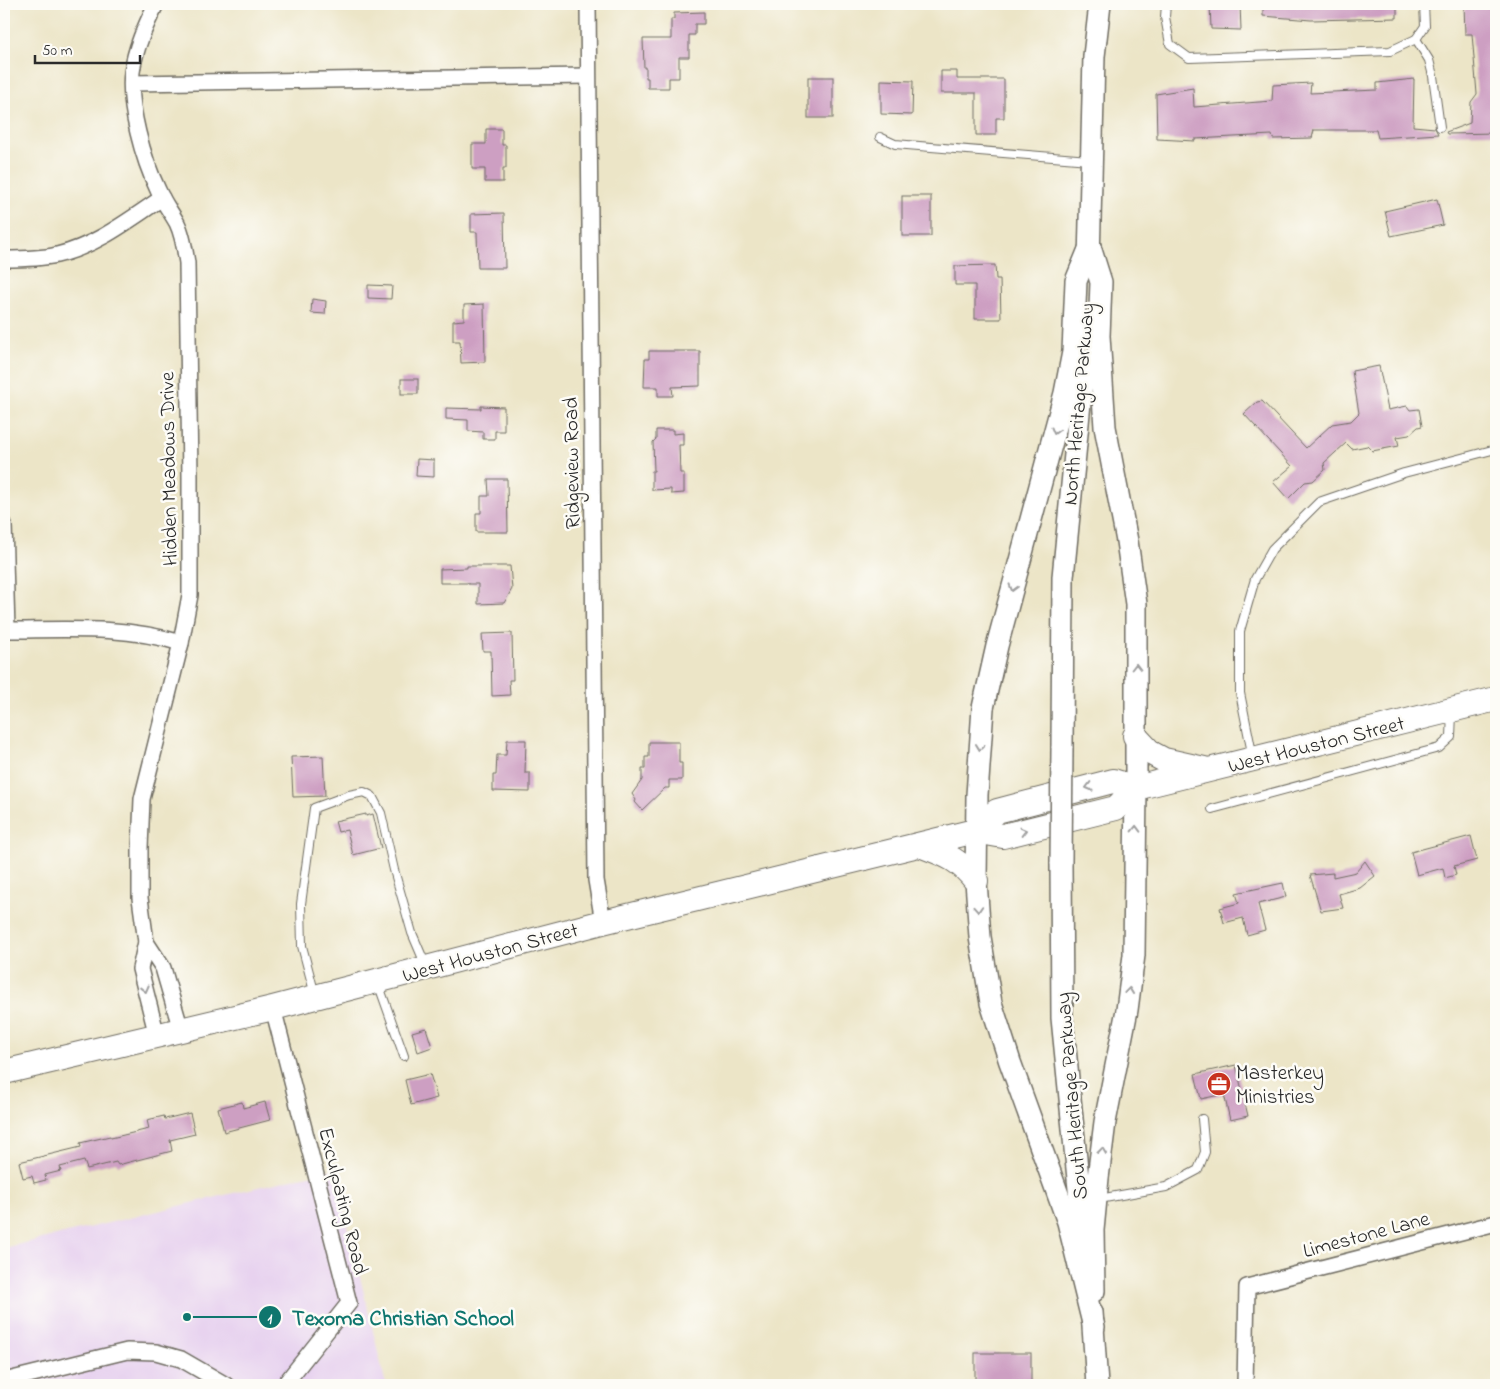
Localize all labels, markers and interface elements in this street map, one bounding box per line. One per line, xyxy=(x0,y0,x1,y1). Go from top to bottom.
scale bar xyxy=(35,32,140,64)
text: 50 m xyxy=(42,40,73,62)
street label: North Heritage Parkway xyxy=(1056,302,1106,507)
street label: Hidden Meadows Drive xyxy=(153,371,187,566)
street label: Ridgeview Road xyxy=(557,396,591,529)
one-way arrow xyxy=(1051,427,1061,435)
one-way arrow xyxy=(1008,584,1019,593)
one-way arrow xyxy=(1131,662,1141,670)
street label: West Houston Street xyxy=(1225,709,1408,782)
one-way arrow xyxy=(974,743,985,751)
one-way arrow xyxy=(1086,782,1094,792)
one-way arrow xyxy=(1130,825,1141,833)
one-way arrow xyxy=(1018,826,1027,837)
one-way arrow xyxy=(972,905,983,913)
street label: West Houston Street xyxy=(399,916,582,992)
one-way arrow xyxy=(139,984,150,993)
one-way arrow xyxy=(1123,987,1134,995)
street label: South Heritage Parkway xyxy=(1049,991,1099,1201)
place label: Masterkey Ministries xyxy=(1236,1059,1324,1113)
office icon: Masterkey Ministries xyxy=(1206,1071,1232,1097)
street label: Exculpating Road xyxy=(307,1125,375,1279)
one-way arrow xyxy=(1096,1147,1107,1155)
street label: Limestone Lane xyxy=(1300,1204,1434,1267)
callout: Texoma Christian School xyxy=(257,1299,524,1336)
text: Texoma Christian School xyxy=(292,1304,514,1336)
text: 1 xyxy=(268,1308,273,1330)

